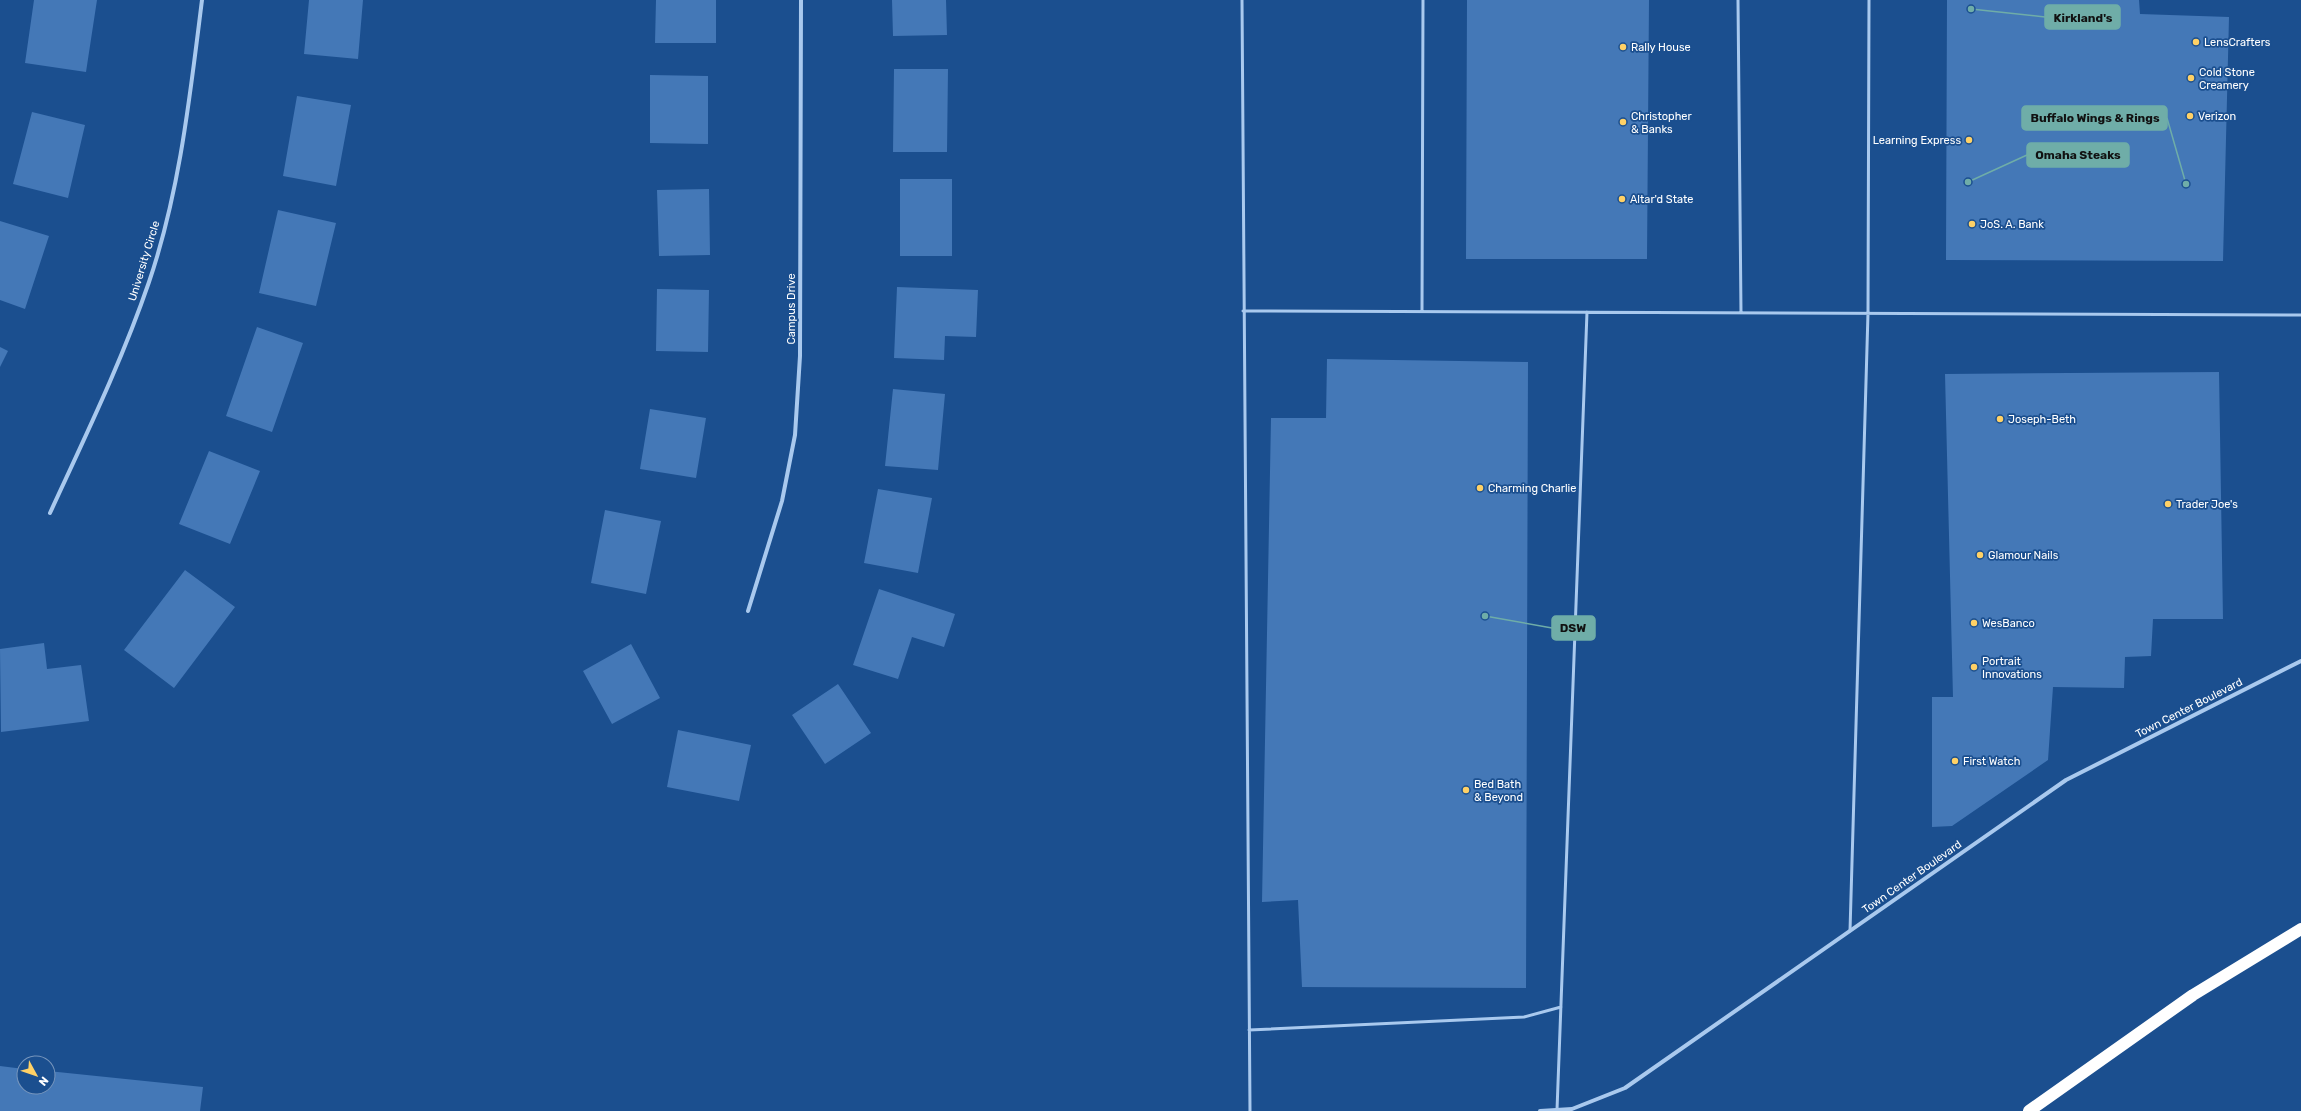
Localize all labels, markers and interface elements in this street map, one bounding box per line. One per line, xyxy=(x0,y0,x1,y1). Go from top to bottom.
callout: Kirkland's xyxy=(2045,5,2120,29)
text: Kirkland's xyxy=(2054,11,2113,25)
place label: LensCrafters xyxy=(2204,36,2271,49)
marker: LensCrafters xyxy=(2191,37,2201,47)
place label: Rally House xyxy=(1631,41,1691,54)
marker: Rally House xyxy=(1618,42,1628,52)
place label: Cold Stone Creamery xyxy=(2199,66,2255,92)
marker: Cold Stone Creamery xyxy=(2186,73,2196,83)
callout: Buffalo Wings & Rings xyxy=(2022,106,2167,130)
place label: Christopher & Banks xyxy=(1631,110,1692,136)
place label: Verizon xyxy=(2198,110,2236,123)
text: Buffalo Wings & Rings xyxy=(2030,111,2160,125)
marker: Verizon xyxy=(2185,111,2195,121)
marker: Christopher & Banks xyxy=(1618,117,1628,127)
place label: Learning Express xyxy=(1873,134,1961,147)
marker: Learning Express xyxy=(1964,135,1974,145)
callout: Omaha Steaks xyxy=(2027,143,2129,167)
text: Omaha Steaks xyxy=(2035,148,2121,162)
place label: Altar'd State xyxy=(1630,193,1693,206)
marker: Altar'd State xyxy=(1617,194,1627,204)
place label: JoS. A. Bank xyxy=(1980,218,2044,231)
street label: University Circle xyxy=(126,219,162,303)
marker: JoS. A. Bank xyxy=(1967,219,1977,229)
street label: Campus Drive xyxy=(785,273,798,345)
place label: Joseph-Beth xyxy=(2008,413,2076,426)
marker: Joseph-Beth xyxy=(1995,414,2005,424)
place label: Charming Charlie xyxy=(1488,482,1576,495)
marker: Charming Charlie xyxy=(1475,483,1485,493)
place label: Trader Joe's xyxy=(2176,498,2238,511)
marker: Trader Joe's xyxy=(2163,499,2173,509)
place label: Glamour Nails xyxy=(1988,549,2059,562)
marker: Glamour Nails xyxy=(1975,550,1985,560)
callout: DSW xyxy=(1552,616,1595,640)
place label: WesBanco xyxy=(1982,617,2035,630)
marker: WesBanco xyxy=(1969,618,1979,628)
text: DSW xyxy=(1560,621,1586,635)
place label: Portrait Innovations xyxy=(1982,655,2042,681)
marker: Portrait Innovations xyxy=(1969,662,1979,672)
street label: Town Center Boulevard xyxy=(2133,675,2245,741)
place label: First Watch xyxy=(1963,755,2020,768)
marker: First Watch xyxy=(1950,756,1960,766)
place label: Bed Bath & Beyond xyxy=(1474,778,1523,804)
marker: Bed Bath & Beyond xyxy=(1461,785,1471,795)
street label: Town Center Boulevard xyxy=(1860,838,1964,916)
north arrow xyxy=(16,1055,56,1095)
text: N xyxy=(36,1074,51,1088)

